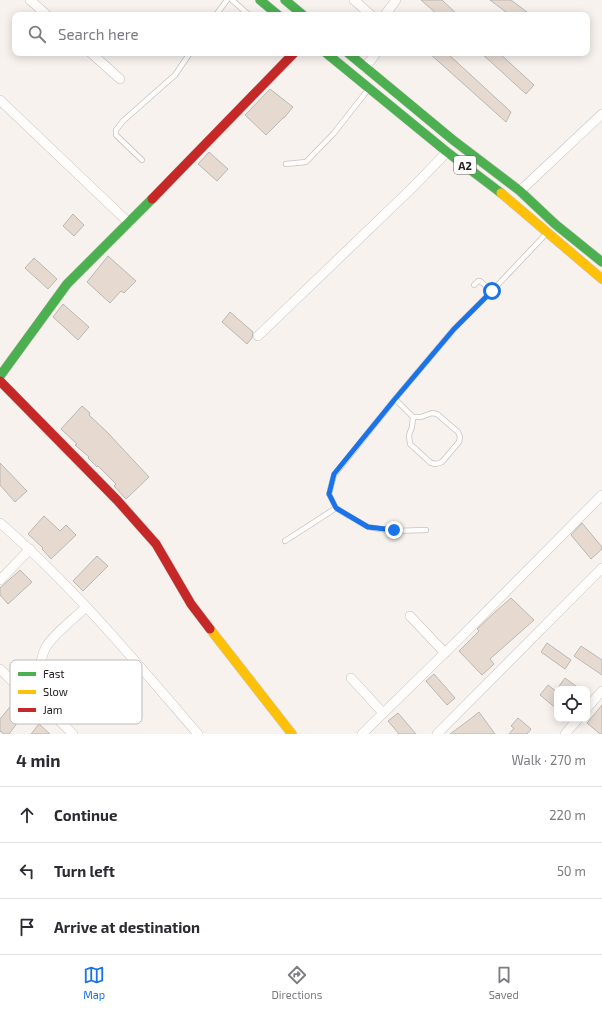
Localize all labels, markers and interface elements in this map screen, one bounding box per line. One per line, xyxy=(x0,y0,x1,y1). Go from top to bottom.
search box xyxy=(12,12,590,56)
icon: search xyxy=(26,23,48,45)
text: Search here xyxy=(58,25,139,43)
road number: A2 xyxy=(454,156,476,174)
route start xyxy=(483,282,501,300)
route end xyxy=(385,521,403,539)
legend xyxy=(10,660,142,724)
text: Fast xyxy=(43,667,65,680)
text: Slow xyxy=(43,685,68,698)
map controls xyxy=(554,686,590,722)
button: locate xyxy=(554,686,590,722)
text: Jam xyxy=(43,703,62,716)
text: 4 min xyxy=(16,750,60,770)
text: Walk · 270 m xyxy=(511,752,586,768)
icon: ahead xyxy=(16,804,38,826)
text: Continue xyxy=(54,806,117,824)
text: 220 m xyxy=(549,807,586,823)
icon: left xyxy=(16,860,38,882)
text: Turn left xyxy=(54,862,115,880)
text: 50 m xyxy=(557,863,586,879)
icon: arrive xyxy=(16,916,38,938)
text: Arrive at destination xyxy=(54,918,200,936)
tab: Map xyxy=(83,964,105,1001)
tab: Directions xyxy=(272,964,322,1001)
tab: Saved xyxy=(489,964,519,1001)

